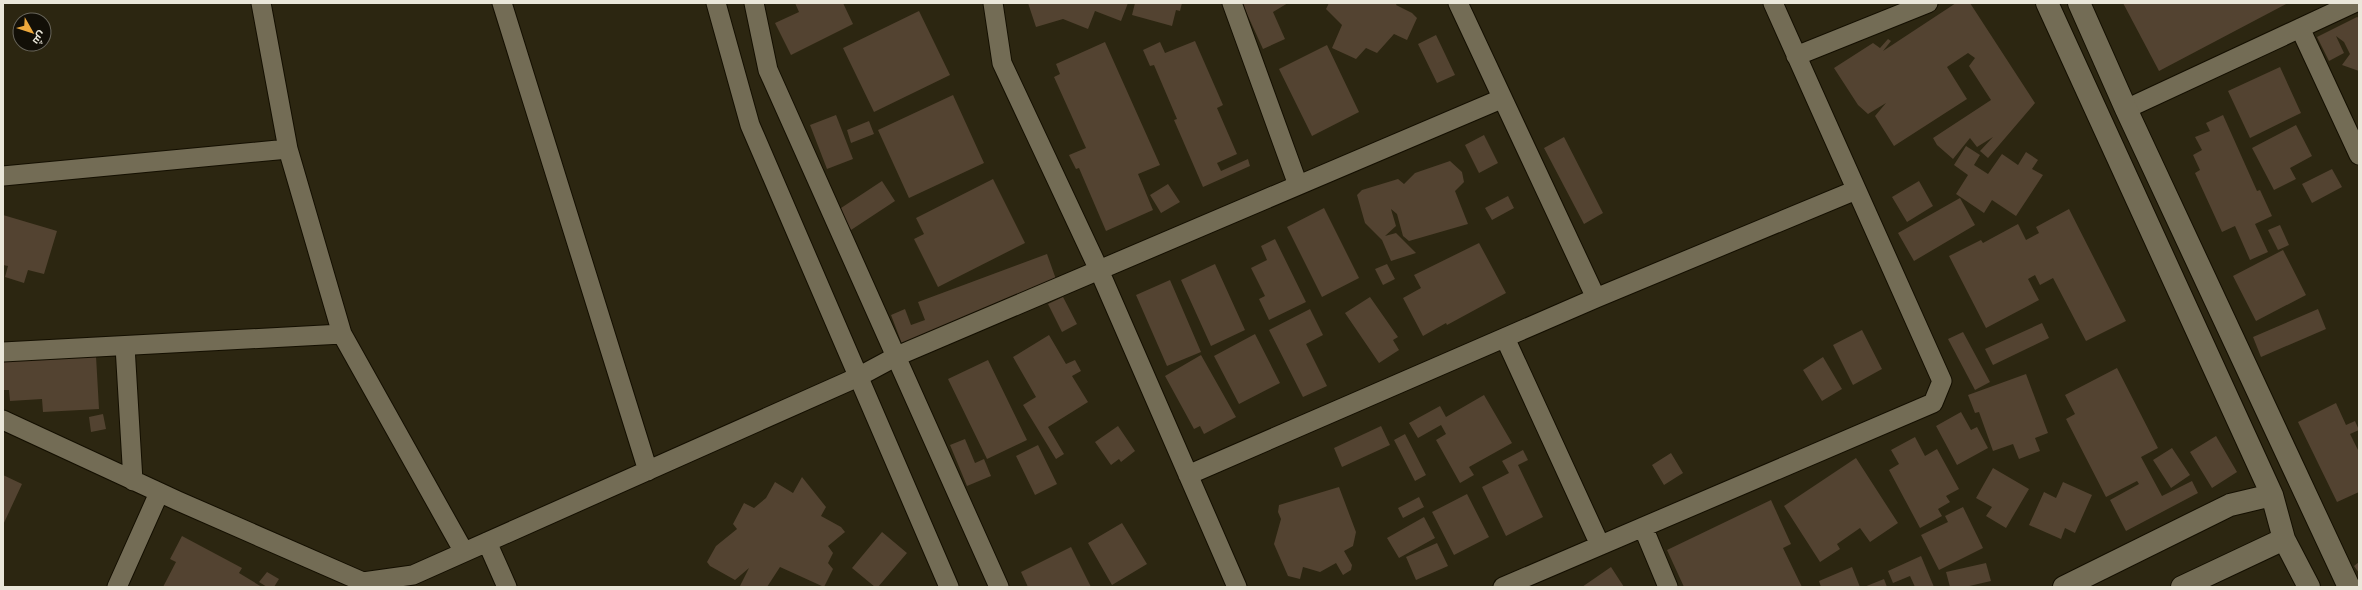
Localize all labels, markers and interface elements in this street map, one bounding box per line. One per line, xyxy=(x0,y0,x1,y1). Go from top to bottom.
north arrow xyxy=(12,12,52,52)
text: ش xyxy=(30,28,50,49)

